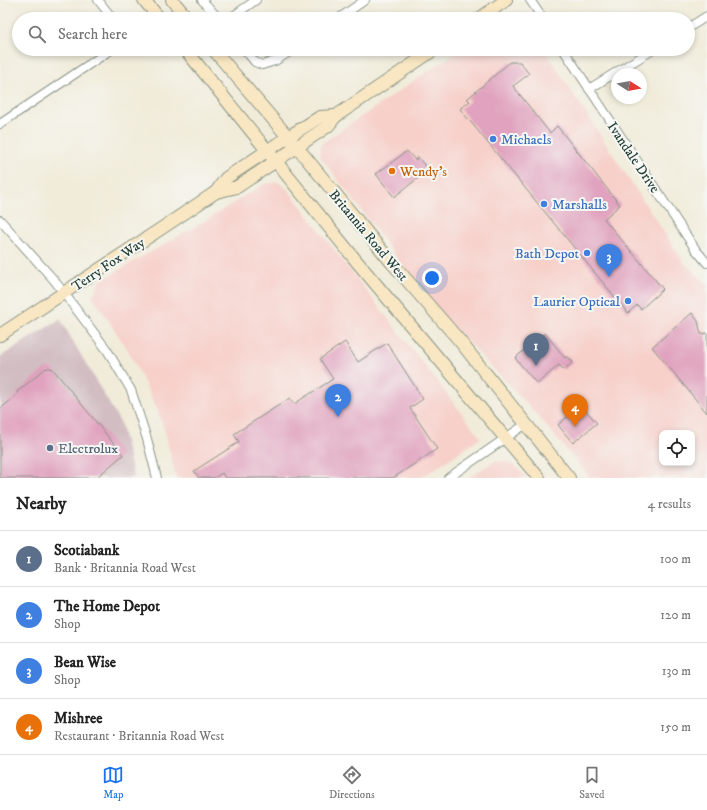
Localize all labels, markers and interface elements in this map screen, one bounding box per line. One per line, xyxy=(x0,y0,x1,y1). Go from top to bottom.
search box xyxy=(12,12,695,56)
icon: search xyxy=(26,23,48,45)
text: Search here xyxy=(58,25,127,44)
north arrow xyxy=(611,68,647,104)
street label: Ivandale Drive xyxy=(603,119,664,197)
place label: Michaels xyxy=(501,131,552,149)
marker: Michaels xyxy=(488,134,498,144)
place label: Wendy's xyxy=(399,163,447,181)
marker: Wendy's xyxy=(387,166,397,176)
street label: Britannia Road West xyxy=(325,186,412,286)
place label: Marshalls xyxy=(552,196,607,214)
marker: Marshalls xyxy=(539,199,549,209)
street label: Terry Fox Way xyxy=(69,234,149,296)
pin: 3 xyxy=(596,244,622,277)
place label: Bath Depot xyxy=(515,245,580,263)
marker: Bath Depot xyxy=(582,248,592,258)
your location xyxy=(422,268,442,288)
place label: Laurier Optical xyxy=(533,293,621,311)
marker: Laurier Optical xyxy=(623,296,633,306)
pin: 1 xyxy=(523,333,549,366)
pin: 2 xyxy=(325,384,351,417)
pin: 4 xyxy=(562,394,588,427)
map controls xyxy=(659,430,695,466)
button: locate xyxy=(659,430,695,466)
place label: Electrolux xyxy=(58,440,118,458)
marker: Electrolux xyxy=(45,443,55,453)
text: Nearby xyxy=(16,493,66,515)
text: 4 results xyxy=(648,496,691,512)
text: Scotiabank xyxy=(54,541,119,560)
text: 1 xyxy=(27,551,31,567)
text: 100 m xyxy=(660,551,691,567)
text: Bank · Britannia Road West xyxy=(54,560,196,576)
text: The Home Depot xyxy=(54,597,160,616)
text: 2 xyxy=(26,607,32,623)
text: 120 m xyxy=(660,607,691,623)
text: Shop xyxy=(54,616,80,632)
text: Bean Wise xyxy=(54,653,116,672)
text: 3 xyxy=(27,663,31,679)
text: 130 m xyxy=(662,663,691,679)
text: Shop xyxy=(54,672,80,688)
text: Mishree xyxy=(54,709,102,728)
text: 4 xyxy=(25,719,33,735)
text: 150 m xyxy=(660,719,691,735)
text: Restaurant · Britannia Road West xyxy=(54,728,224,744)
tab: Map xyxy=(102,764,124,802)
tab: Directions xyxy=(329,764,375,802)
tab: Saved xyxy=(579,764,605,802)

